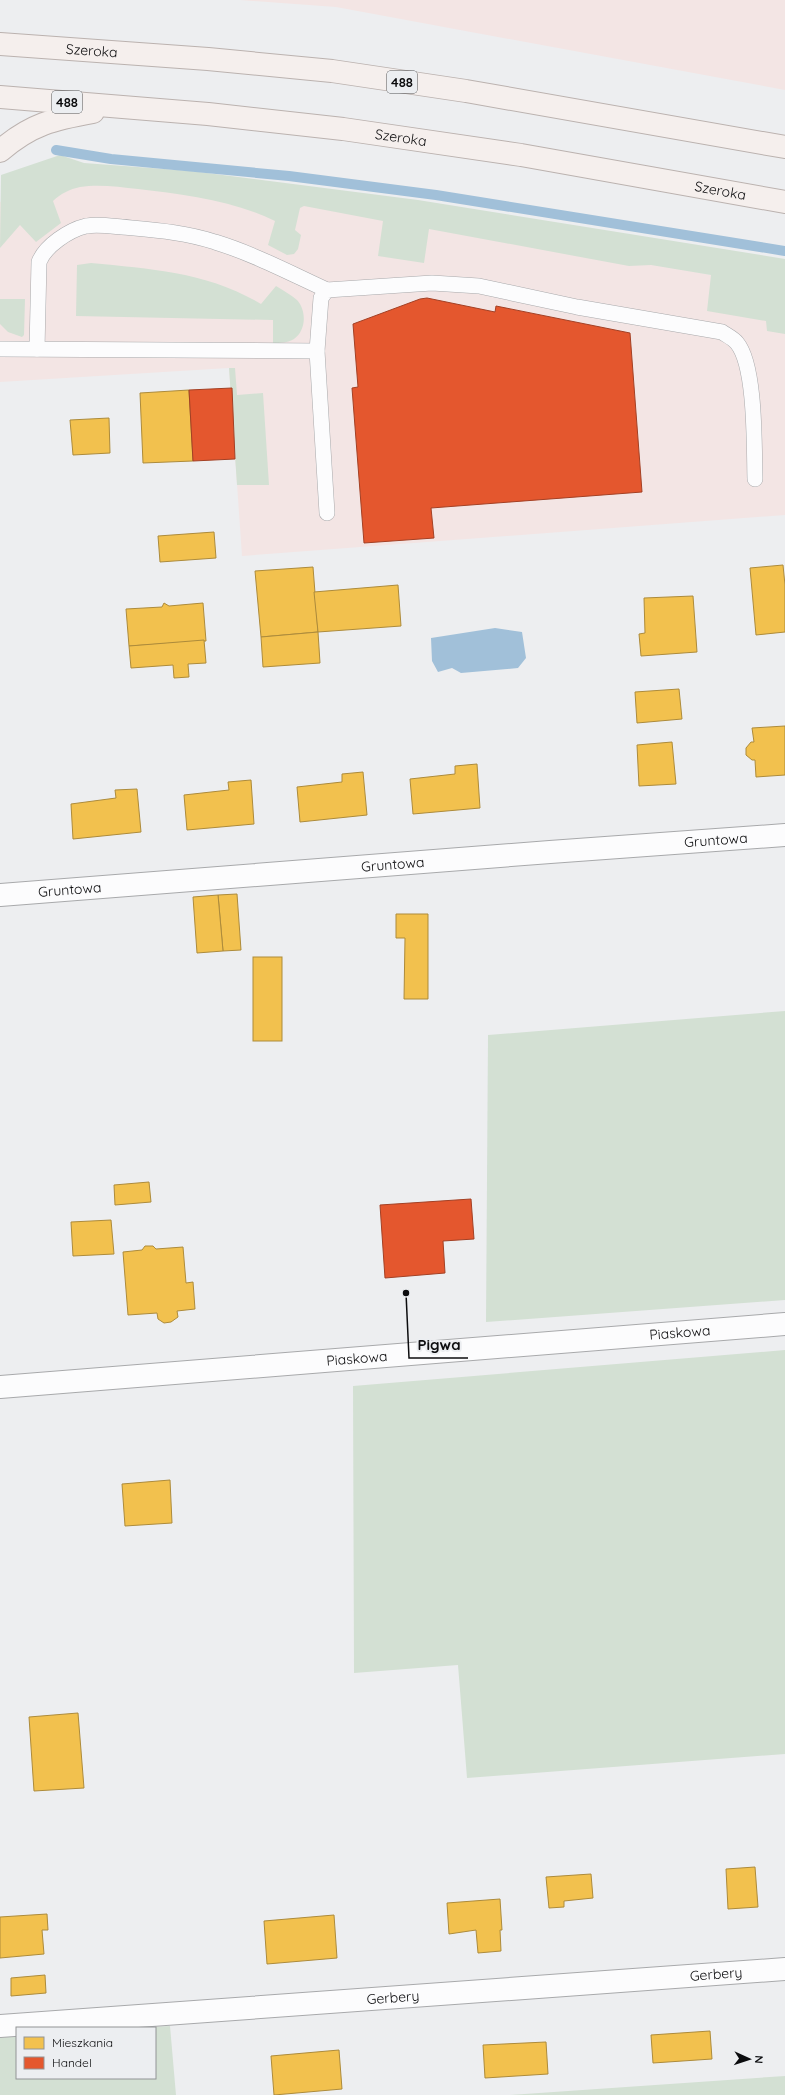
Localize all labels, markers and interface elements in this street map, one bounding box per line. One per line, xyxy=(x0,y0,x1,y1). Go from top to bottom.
street label: Szeroka xyxy=(65,40,118,61)
road number: 488 xyxy=(387,71,417,93)
road number: 488 xyxy=(52,91,82,113)
street label: Szeroka xyxy=(374,125,428,150)
street label: Szeroka xyxy=(693,177,748,204)
street label: Gruntowa xyxy=(684,829,748,851)
street label: Gruntowa xyxy=(360,853,425,876)
street label: Gruntowa xyxy=(37,878,102,901)
street label: Piaskowa xyxy=(649,1321,711,1344)
callout: Pigwa xyxy=(409,1331,468,1358)
text: Pigwa xyxy=(417,1335,461,1354)
street label: Piaskowa xyxy=(326,1347,388,1370)
street label: Gerbery xyxy=(689,1963,743,1985)
street label: Gerbery xyxy=(366,1987,420,2008)
legend xyxy=(16,2027,156,2079)
text: Mieszkania xyxy=(52,2035,113,2050)
north arrow xyxy=(729,2039,769,2079)
text: Handel xyxy=(52,2055,92,2070)
text: N xyxy=(752,2055,766,2064)

